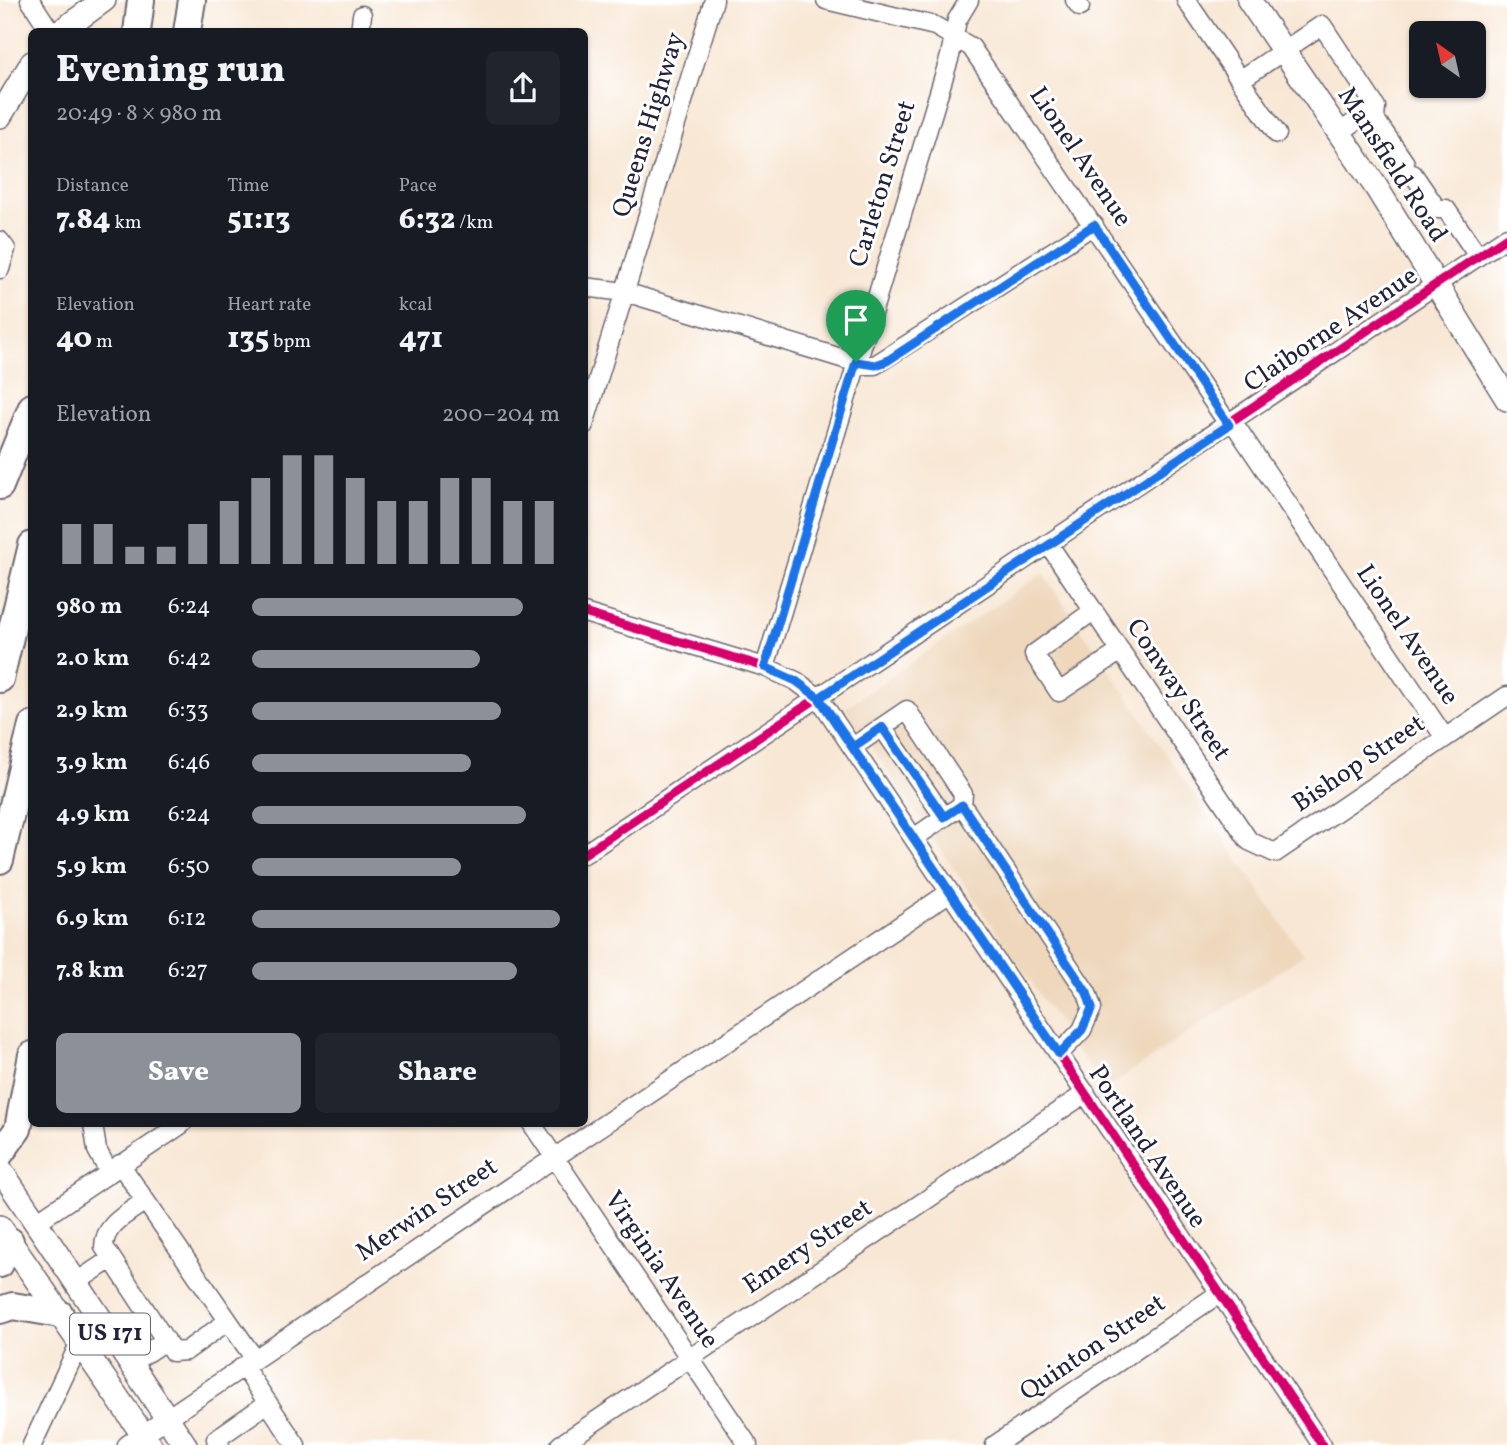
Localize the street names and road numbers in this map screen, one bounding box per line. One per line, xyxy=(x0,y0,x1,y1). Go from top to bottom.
street label: Queens Highway xyxy=(604,28,694,222)
street label: Lionel Avenue xyxy=(1020,80,1140,234)
street label: Mansfield Road xyxy=(1328,80,1456,250)
street label: Carleton Street xyxy=(841,96,925,272)
street label: Claiborne Avenue xyxy=(1237,258,1425,402)
street label: Lionel Avenue xyxy=(1347,558,1467,712)
street label: Conway Street xyxy=(1117,612,1239,768)
street label: Bishop Street xyxy=(1286,706,1432,822)
street label: Portland Avenue xyxy=(1079,1058,1215,1236)
street label: Merwin Street xyxy=(349,1149,505,1271)
street label: Virginia Avenue xyxy=(595,1184,727,1356)
street label: Emery Street xyxy=(736,1191,880,1303)
street label: Quinton Street xyxy=(1013,1286,1173,1410)
road number: US 171 xyxy=(70,1314,150,1354)

